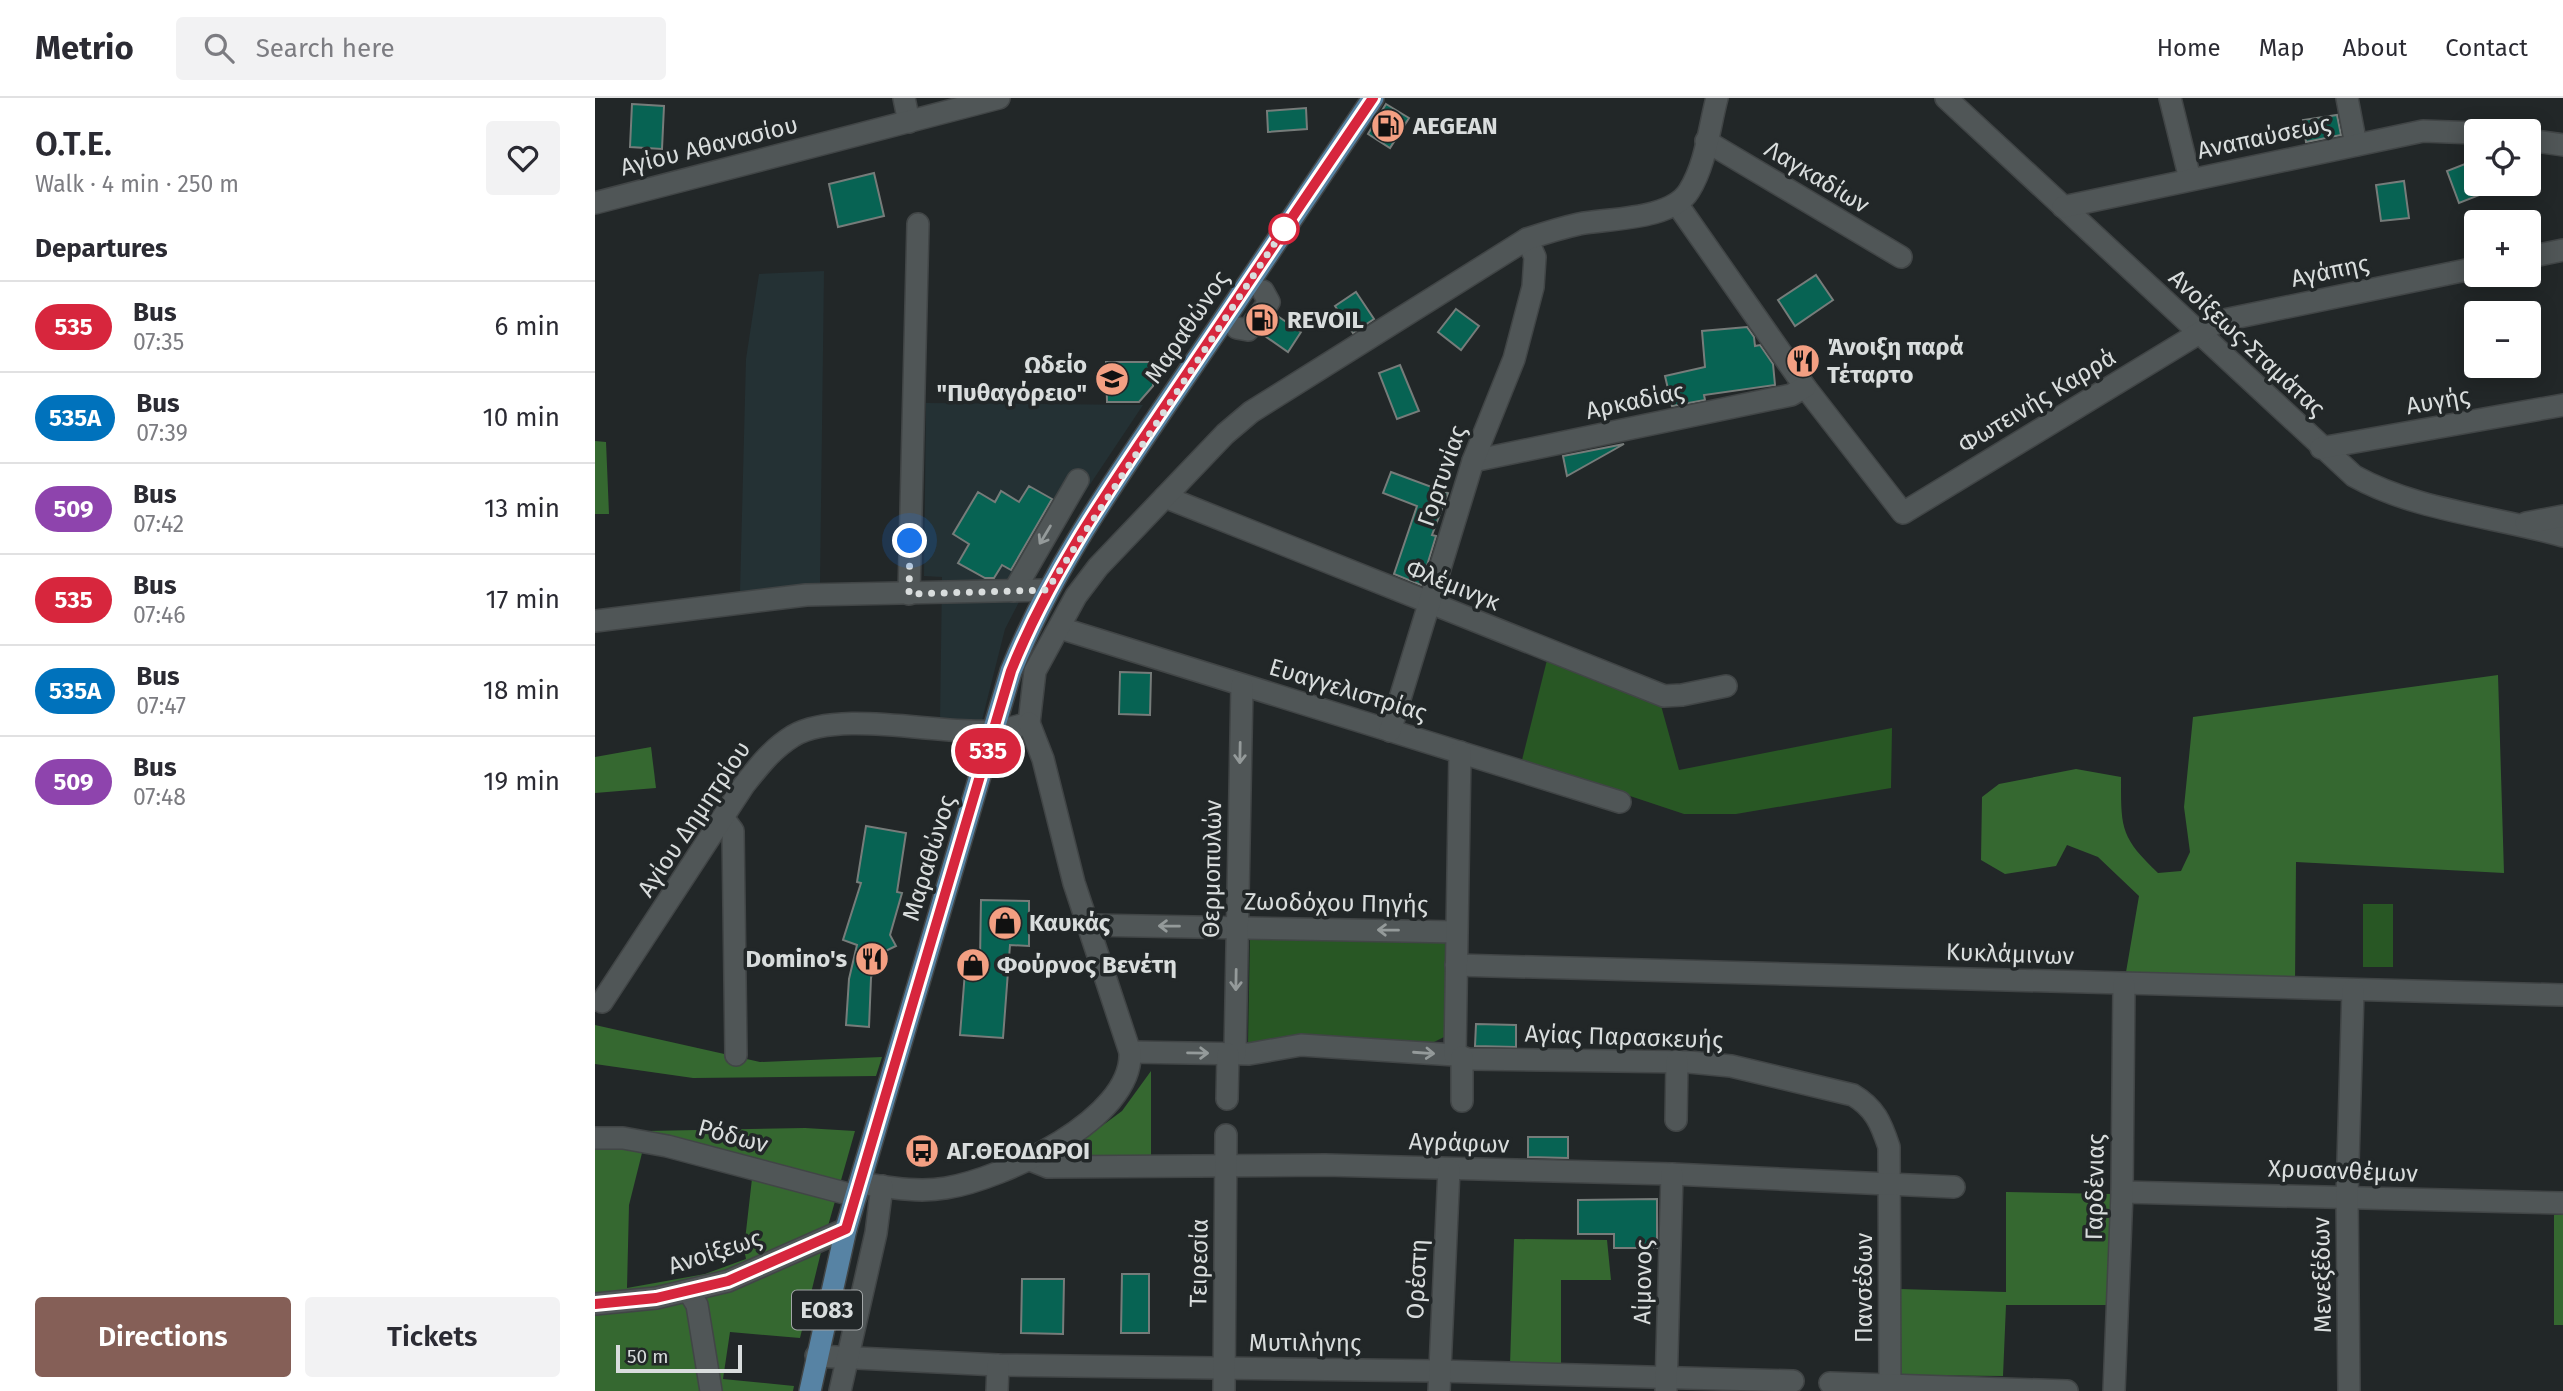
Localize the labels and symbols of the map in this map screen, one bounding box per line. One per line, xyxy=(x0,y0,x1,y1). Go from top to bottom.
fuel station icon: AEGEAN xyxy=(1369,107,1407,145)
street label: Αναπαύσεως xyxy=(2195,109,2333,165)
street label: Αγίου Αθανασίου xyxy=(617,110,801,182)
place label: AEGEAN xyxy=(1412,112,1498,140)
street label: Λαγκαδίων xyxy=(1760,135,1875,219)
unlabelled marker xyxy=(1269,214,1299,244)
street label: Αγάπης xyxy=(2288,249,2372,293)
street label: Ανοίξεως-Σταμάτας xyxy=(2163,264,2331,422)
street label: Μαραθώνος xyxy=(1139,265,1235,389)
fuel station icon: REVOIL xyxy=(1243,301,1281,339)
place label: REVOIL xyxy=(1287,306,1364,334)
place label: Άνοιξη παρά Τέταρτο xyxy=(1827,333,1964,389)
restaurant icon: Άνοιξη παρά Τέταρτο xyxy=(1784,342,1822,380)
street label: Φωτεινής Καρρά xyxy=(1953,343,2121,459)
place label: Ωδείο "Πυθαγόρειο" xyxy=(937,351,1087,407)
school or university icon: Ωδείο "Πυθαγόρειο" xyxy=(1093,360,1131,398)
street label: Αρκαδίας xyxy=(1583,377,1687,425)
street label: Αυγής xyxy=(2404,382,2472,420)
street label: Γορτυνίας xyxy=(1412,422,1472,530)
your location xyxy=(892,523,927,558)
one-way arrow xyxy=(1038,525,1052,545)
street label: Φλέμινγκ xyxy=(1402,554,1504,617)
street label: Ευαγγελιστρίας xyxy=(1266,653,1430,727)
line badge: 535 xyxy=(948,728,1028,774)
street label: Αγίου Δημητρίου xyxy=(632,736,756,902)
one-way arrow xyxy=(1234,741,1247,764)
street label: Μαραθώνος xyxy=(897,792,961,924)
street label: Θερμοπυλών xyxy=(1197,799,1227,938)
street label: Ζωοδόχου Πηγής xyxy=(1244,887,1428,919)
shop icon: Καυκάς xyxy=(986,904,1024,942)
place label: Καυκάς xyxy=(1029,909,1111,937)
one-way arrow xyxy=(1158,919,1181,933)
one-way arrow xyxy=(1377,924,1400,937)
street label: Κυκλάμινων xyxy=(1945,938,2075,970)
restaurant icon: Domino's xyxy=(853,940,891,978)
place label: Domino's xyxy=(746,945,847,973)
shop icon: Φούρνος Βενέτη xyxy=(954,946,992,984)
place label: Φούρνος Βενέτη xyxy=(997,951,1177,979)
one-way arrow xyxy=(1230,969,1243,992)
street label: Αγίας Παρασκευής xyxy=(1524,1020,1724,1054)
one-way arrow xyxy=(1413,1046,1436,1059)
one-way arrow xyxy=(1186,1047,1209,1060)
street label: Ρόδων xyxy=(695,1113,771,1159)
street label: Αγράφων xyxy=(1408,1127,1510,1159)
bus stop icon: ΑΓ.ΘΕΟΔΩΡΟΙ xyxy=(903,1132,941,1170)
street label: Γαρδένιας xyxy=(2080,1134,2110,1240)
place label: ΑΓ.ΘΕΟΔΩΡΟΙ xyxy=(946,1137,1090,1165)
street label: Χρυσανθέμων xyxy=(2268,1154,2419,1188)
street label: Μενεξέδων xyxy=(2307,1216,2337,1334)
street label: Τειρεσία xyxy=(1184,1218,1214,1308)
street label: Ανοίξεως xyxy=(665,1224,765,1280)
street label: Πανσέδων xyxy=(1850,1232,1878,1343)
street label: Ορέστη xyxy=(1401,1238,1433,1320)
street label: Αίμονος xyxy=(1628,1239,1658,1325)
road number: ΕΟ83 xyxy=(792,1290,862,1330)
street label: Μυτιλήνης xyxy=(1249,1329,1361,1357)
scale bar xyxy=(616,1342,742,1374)

